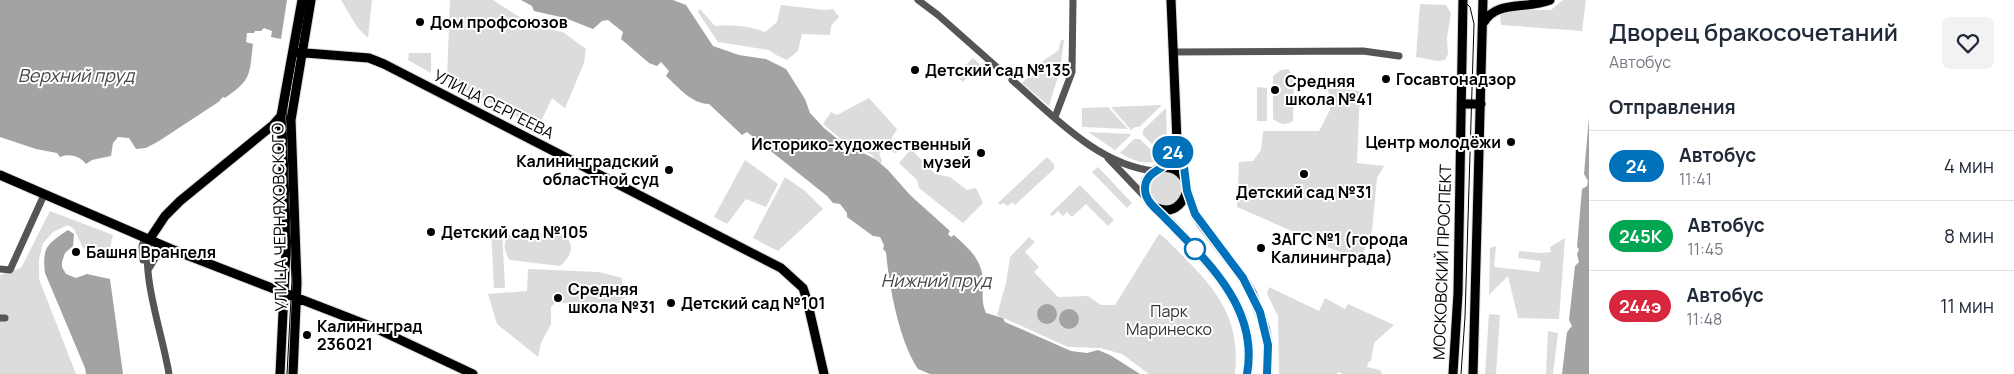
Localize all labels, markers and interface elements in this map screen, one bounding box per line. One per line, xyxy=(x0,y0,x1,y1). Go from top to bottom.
place label: Дом профсоюзов xyxy=(430,11,568,33)
text: Дворец бракосочетаний xyxy=(1609,15,1898,48)
marker: Дом профсоюзов xyxy=(414,16,426,28)
button: heart xyxy=(1942,17,1994,69)
text: Автобус xyxy=(1609,51,1671,73)
place label: Детский сад №135 xyxy=(925,59,1071,81)
water label: Верхний пруд xyxy=(18,63,135,87)
street label: УЛИЦА СЕРГЕЕВА xyxy=(430,64,558,144)
marker: Детский сад №135 xyxy=(909,64,921,76)
place label: Госавтонадзор xyxy=(1396,68,1516,90)
place label: Средняя школа №41 xyxy=(1285,70,1373,110)
marker: Госавтонадзор xyxy=(1380,73,1392,85)
marker: Средняя школа №41 xyxy=(1269,84,1281,96)
text: Отправления xyxy=(1609,94,1736,120)
street label: УЛИЦА ЧЕРНЯХОВСКОГО xyxy=(266,122,292,311)
place label: Центр молодёжи xyxy=(1365,131,1501,153)
place label: Историко-художественный музей xyxy=(751,133,971,173)
line badge: 24 xyxy=(1150,136,1196,168)
marker: Центр молодёжи xyxy=(1505,136,1517,148)
text: 24 xyxy=(1162,140,1184,164)
text: Автобус xyxy=(1679,142,1756,168)
marker: Историко-художественный музей xyxy=(975,147,987,159)
place label: Калининградский областной суд xyxy=(516,150,659,190)
text: 4 мин xyxy=(1944,153,1994,179)
text: 24 xyxy=(1626,154,1647,178)
street label: МОСКОВСКИЙ ПРОСПЕКТ xyxy=(1428,163,1456,360)
marker: Калининградский областной суд xyxy=(663,164,675,176)
marker: Детский сад №31 xyxy=(1298,168,1310,180)
text: 11:41 xyxy=(1679,168,1712,190)
place label: Детский сад №31 xyxy=(1236,181,1372,203)
text: Автобус xyxy=(1688,212,1765,238)
place label: Детский сад №105 xyxy=(441,221,588,243)
text: 8 мин xyxy=(1944,223,1994,249)
text: 245К xyxy=(1619,224,1663,248)
marker: Детский сад №105 xyxy=(425,226,437,238)
place label: ЗАГС №1 (города Калининграда) xyxy=(1271,228,1408,268)
unlabelled marker xyxy=(1184,238,1206,260)
text: 11:45 xyxy=(1688,238,1723,260)
place label: Башня Врангеля xyxy=(86,241,216,263)
marker: ЗАГС №1 (города Калининграда) xyxy=(1255,242,1267,254)
marker: Башня Врангеля xyxy=(70,246,82,258)
water label: Нижний пруд xyxy=(881,268,992,292)
place label: Средняя школа №31 xyxy=(568,278,656,318)
text: Автобус xyxy=(1686,282,1764,308)
marker: Средняя школа №31 xyxy=(552,292,564,304)
place label: Детский сад №101 xyxy=(681,292,826,314)
text: 11 мин xyxy=(1940,293,1994,319)
text: 244э xyxy=(1619,294,1661,318)
marker: Детский сад №101 xyxy=(665,297,677,309)
park label: Парк Маринеско xyxy=(1126,300,1212,340)
text: 11:48 xyxy=(1686,308,1722,330)
place label: Калининград 236021 xyxy=(317,315,423,355)
marker: Калининград 236021 xyxy=(301,329,313,341)

